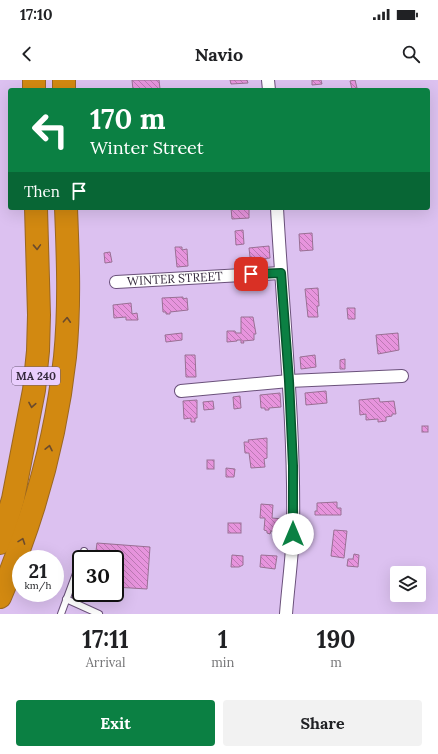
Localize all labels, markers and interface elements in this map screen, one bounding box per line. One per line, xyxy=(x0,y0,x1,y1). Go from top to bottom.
text: 17:10 xyxy=(20,5,53,24)
icon: back xyxy=(16,43,38,65)
text: Navio xyxy=(195,43,243,66)
icon: search xyxy=(400,43,422,65)
text: 170 m xyxy=(90,101,165,137)
icon: left xyxy=(24,104,76,156)
text: Winter Street xyxy=(90,136,204,159)
icon: arrive xyxy=(68,180,90,202)
text: Then xyxy=(24,182,60,201)
one-way arrow xyxy=(33,244,42,250)
pin xyxy=(234,257,268,291)
icon: arrive xyxy=(240,263,262,285)
street label: WINTER STREET xyxy=(127,268,223,288)
one-way arrow xyxy=(63,317,72,323)
road number: MA 240 xyxy=(12,367,60,385)
one-way arrow xyxy=(28,401,37,408)
one-way arrow xyxy=(44,445,52,451)
position arrow xyxy=(272,513,314,555)
one-way arrow xyxy=(17,538,26,545)
speed limit sign: 30 xyxy=(72,550,124,602)
text: 21 xyxy=(29,558,47,583)
map controls xyxy=(390,566,426,602)
button: layers xyxy=(390,566,426,602)
text: km/h xyxy=(24,579,52,592)
text: 17:11 xyxy=(82,624,129,655)
text: 1 xyxy=(218,624,228,655)
text: 190 xyxy=(317,624,356,655)
text: Arrival xyxy=(86,654,125,671)
text: min xyxy=(211,654,234,671)
text: m xyxy=(330,654,342,671)
button: Exit xyxy=(16,700,215,746)
button: Share xyxy=(223,700,422,746)

